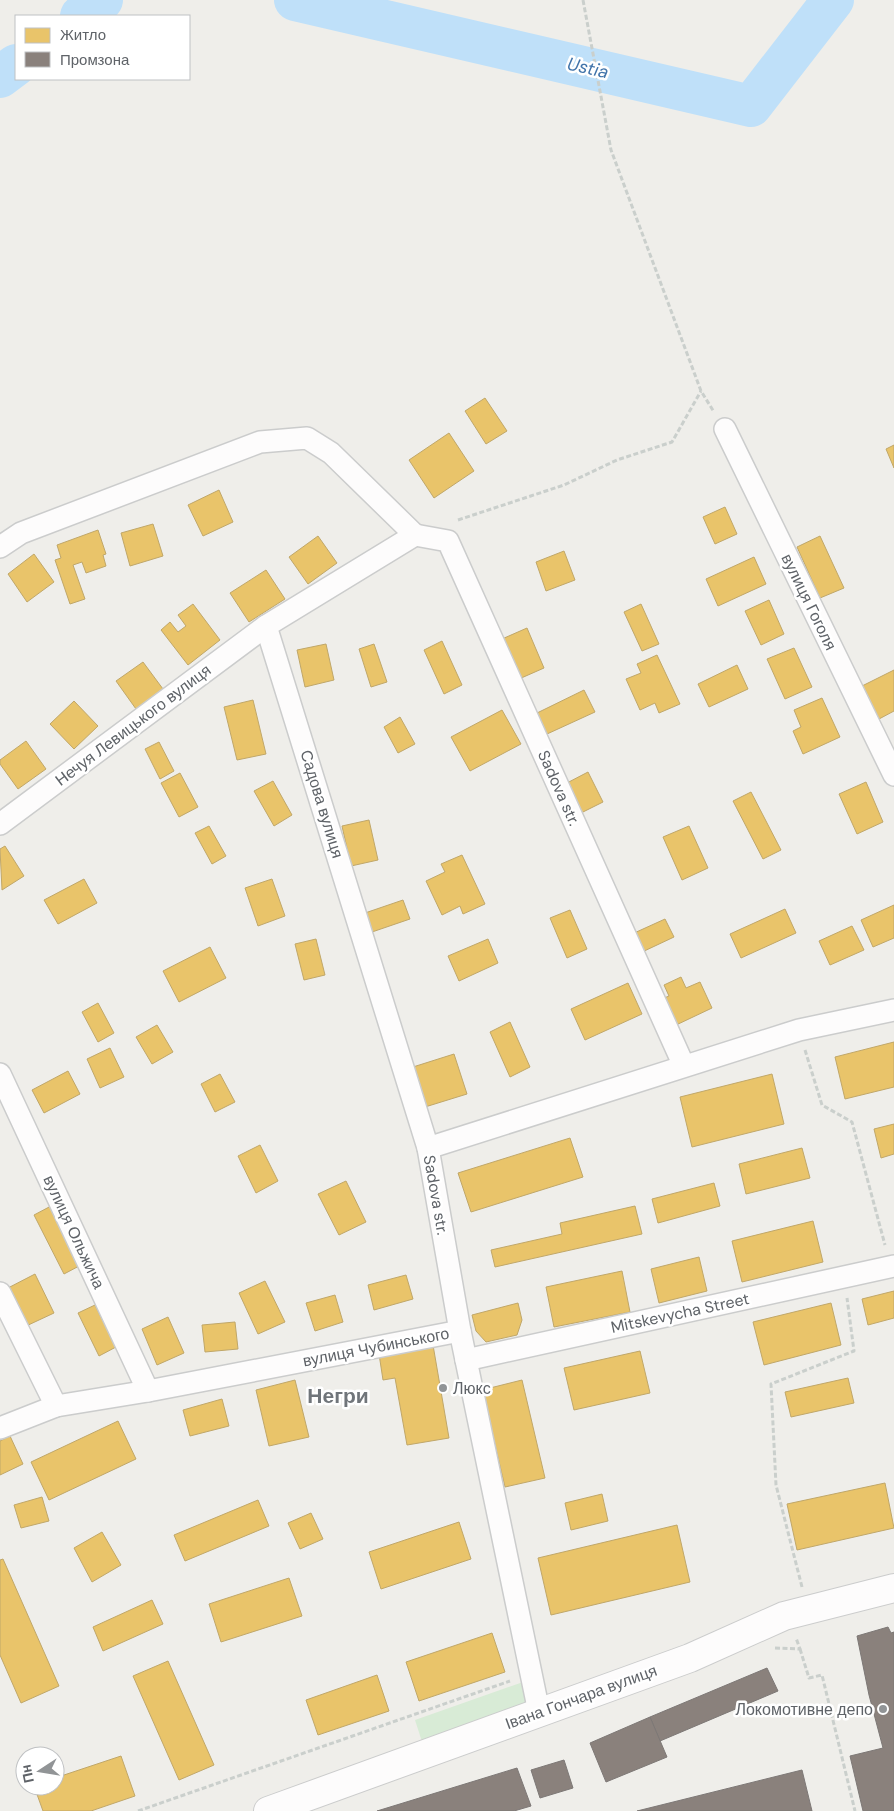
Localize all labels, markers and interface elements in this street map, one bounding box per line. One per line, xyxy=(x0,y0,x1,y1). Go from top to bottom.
legend xyxy=(15,15,190,80)
text: Житло xyxy=(60,25,106,45)
text: Промзона xyxy=(60,50,130,70)
water label: Ustia xyxy=(565,52,611,84)
street label: вулиця Гоголя xyxy=(777,550,841,654)
street label: Нечуя Левицького вулиця xyxy=(51,659,215,791)
street label: Садова вулиця xyxy=(296,747,348,861)
street label: Sadova str. xyxy=(533,747,585,829)
street label: Sadova str. xyxy=(419,1154,453,1236)
street label: вулиця Ольжича xyxy=(38,1172,110,1292)
street label: Mitskevycha Street xyxy=(609,1288,751,1338)
street label: вулиця Чубинського xyxy=(301,1322,451,1371)
place label: Люкс xyxy=(453,1378,491,1399)
district label: Негри xyxy=(307,1382,369,1410)
marker: Люкс xyxy=(437,1382,449,1394)
street label: Івана Гончара вулиця xyxy=(502,1660,660,1734)
place label: Локомотивне депо xyxy=(735,1699,873,1720)
marker: Локомотивне депо xyxy=(877,1703,889,1715)
north arrow xyxy=(15,1746,65,1796)
text: Пн xyxy=(17,1763,38,1785)

